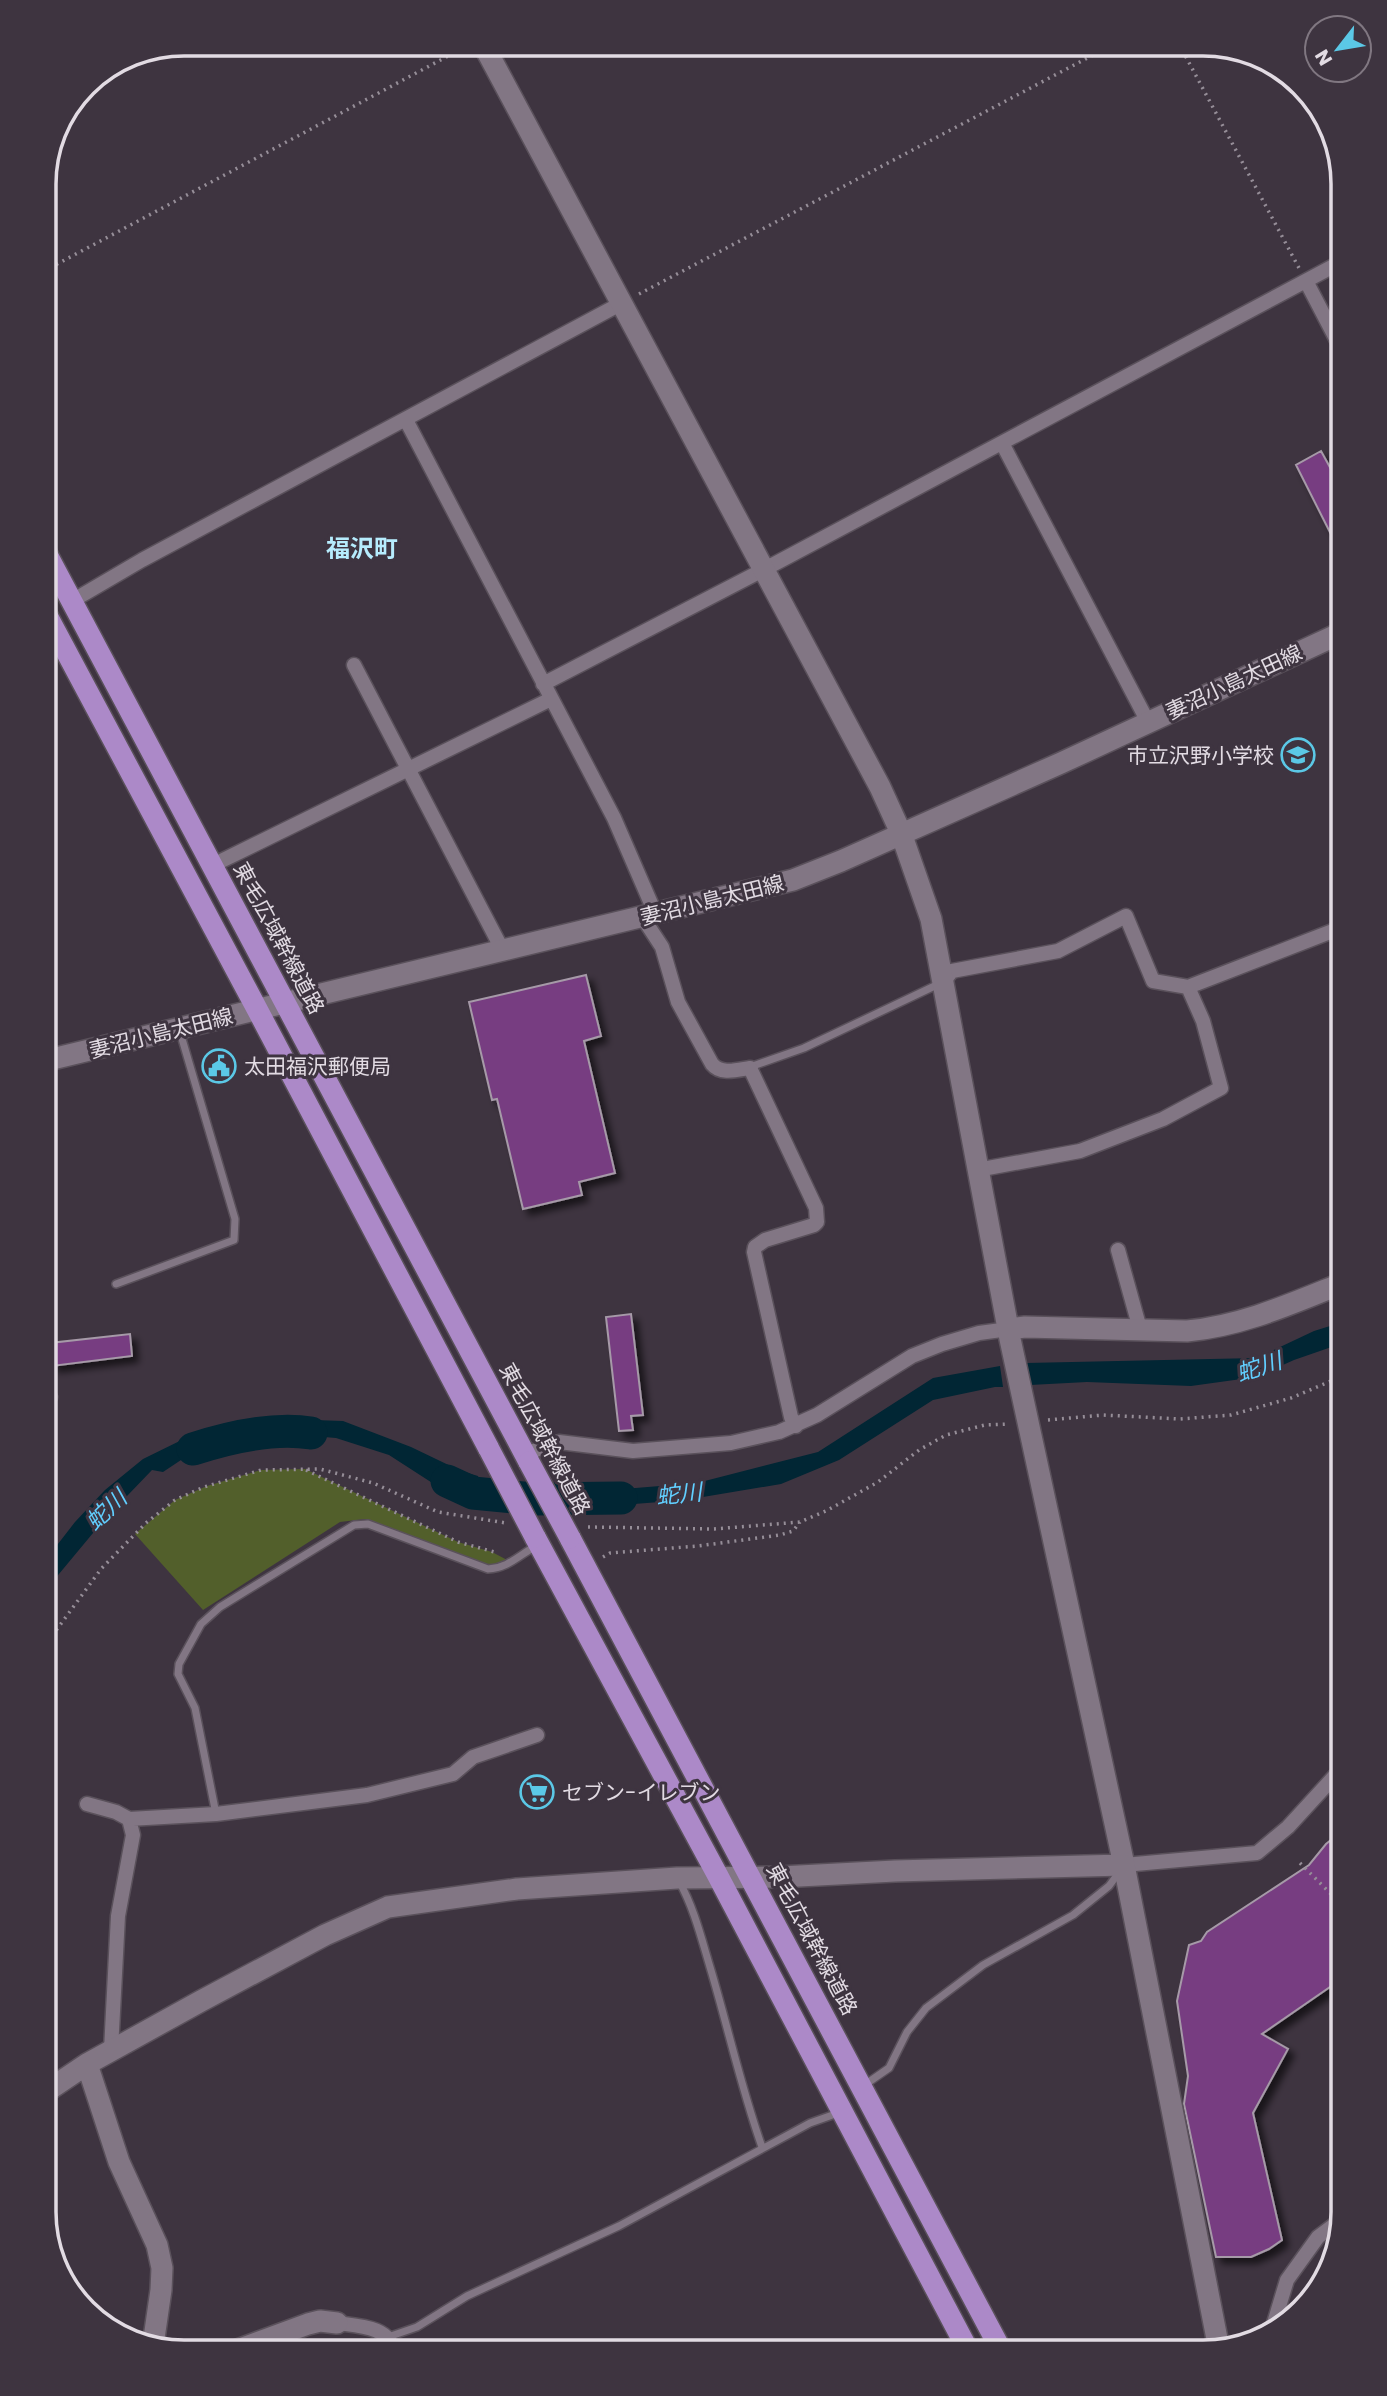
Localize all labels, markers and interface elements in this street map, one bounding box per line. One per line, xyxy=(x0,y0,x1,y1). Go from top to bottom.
north arrow xyxy=(1303,14,1373,84)
text: N xyxy=(1309,44,1339,71)
district label: 福沢町 xyxy=(326,532,398,565)
street label: 妻沼小島太田線 xyxy=(1161,638,1307,726)
school or university icon: 市立沢野小学校 xyxy=(1279,736,1317,774)
place label: 市立沢野小学校 xyxy=(1127,741,1274,770)
street label: 東毛広域幹線道路 xyxy=(227,857,331,1019)
street label: 妻沼小島太田線 xyxy=(637,868,787,932)
street label: 妻沼小島太田線 xyxy=(86,1001,236,1065)
public building icon: 太田福沢郵便局 xyxy=(200,1047,238,1085)
place label: 太田福沢郵便局 xyxy=(244,1052,391,1081)
water label: 蛇川 xyxy=(1232,1344,1289,1389)
street label: 東毛広域幹線道路 xyxy=(493,1358,597,1520)
water label: 蛇川 xyxy=(654,1475,707,1512)
water label: 蛇川 xyxy=(78,1481,136,1537)
supermarket icon: セブン-イレブン xyxy=(518,1773,556,1811)
place label: セブン-イレブン xyxy=(562,1778,721,1807)
street label: 東毛広域幹線道路 xyxy=(760,1858,864,2020)

